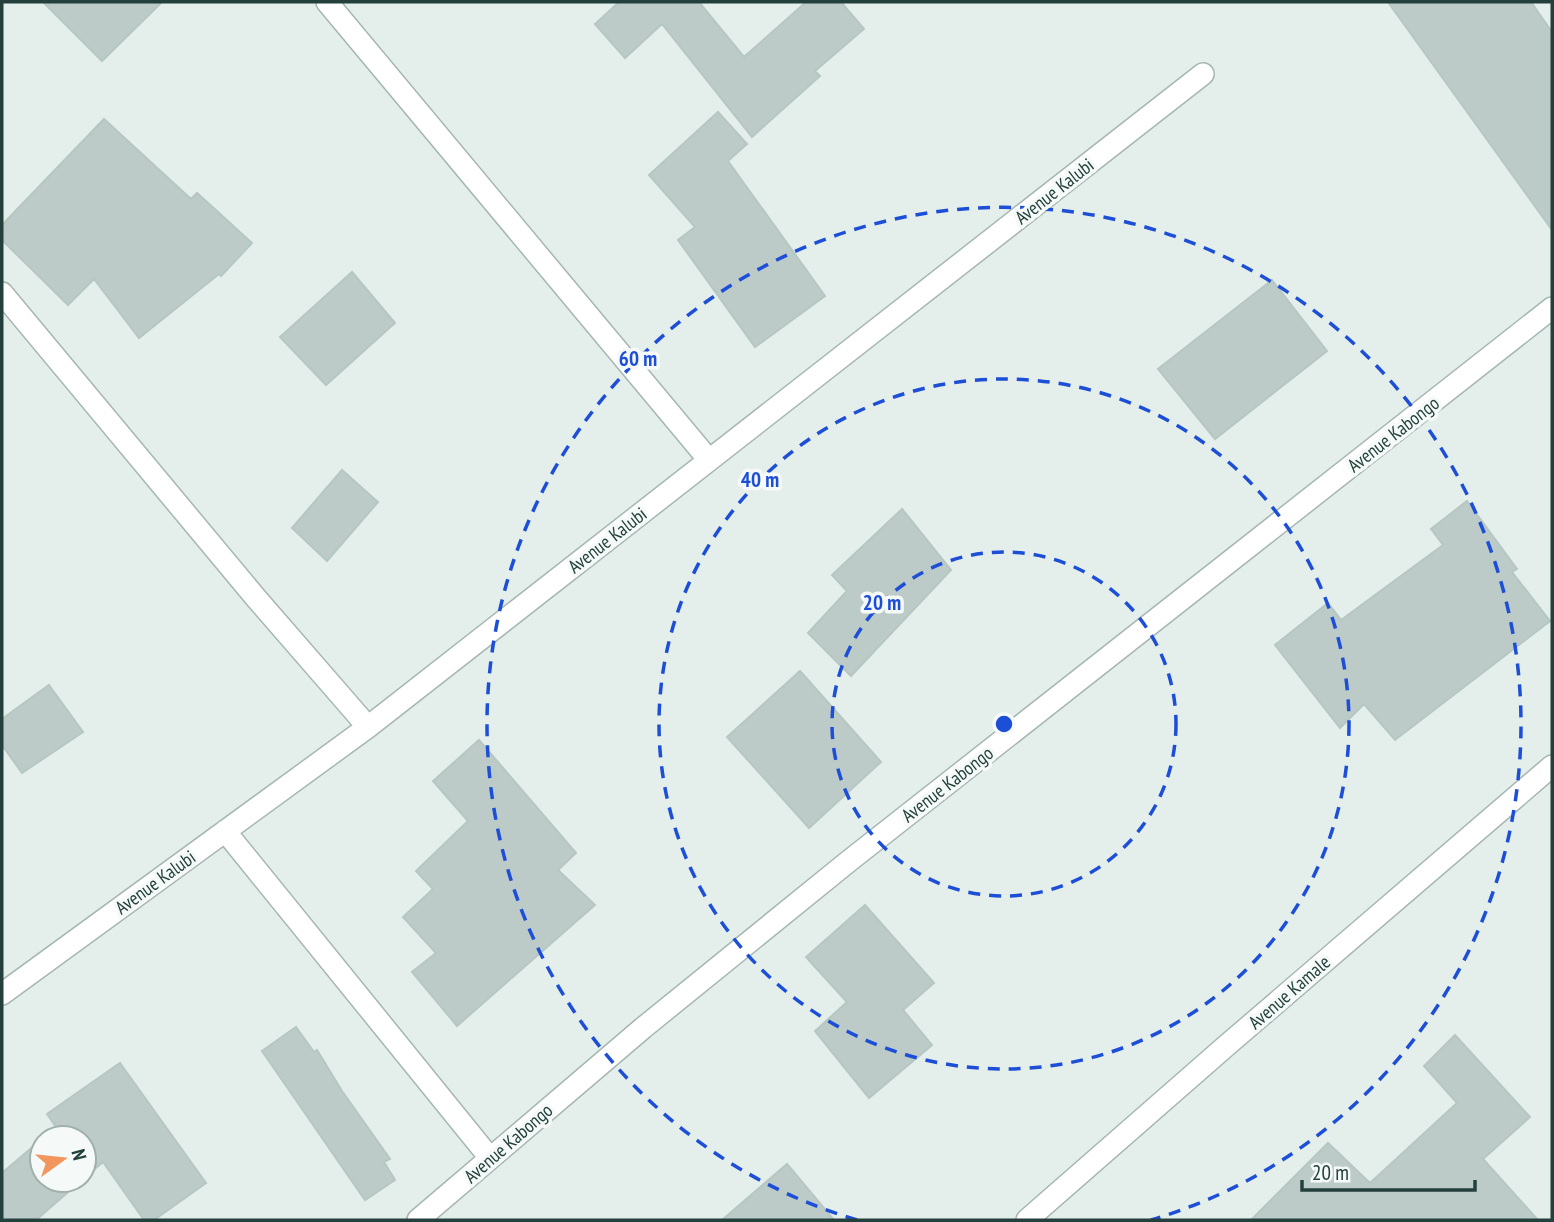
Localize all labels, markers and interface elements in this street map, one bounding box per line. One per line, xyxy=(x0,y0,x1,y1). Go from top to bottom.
street label: Avenue Kalubi xyxy=(1010,153,1098,229)
text: 60 m xyxy=(619,345,657,372)
street label: Avenue Kabongo xyxy=(1342,391,1444,477)
text: 40 m xyxy=(741,466,779,493)
street label: Avenue Kalubi xyxy=(563,502,651,578)
text: 20 m xyxy=(863,589,901,616)
centre of rings xyxy=(992,712,1016,736)
street label: Avenue Kabongo xyxy=(896,741,998,827)
street label: Avenue Kalubi xyxy=(110,845,200,919)
street label: Avenue Kamale xyxy=(1243,950,1335,1034)
street label: Avenue Kabongo xyxy=(459,1098,557,1188)
north arrow xyxy=(28,1124,98,1194)
text: N xyxy=(67,1147,92,1163)
scale bar xyxy=(1302,1148,1475,1192)
text: 20 m xyxy=(1312,1159,1349,1186)

